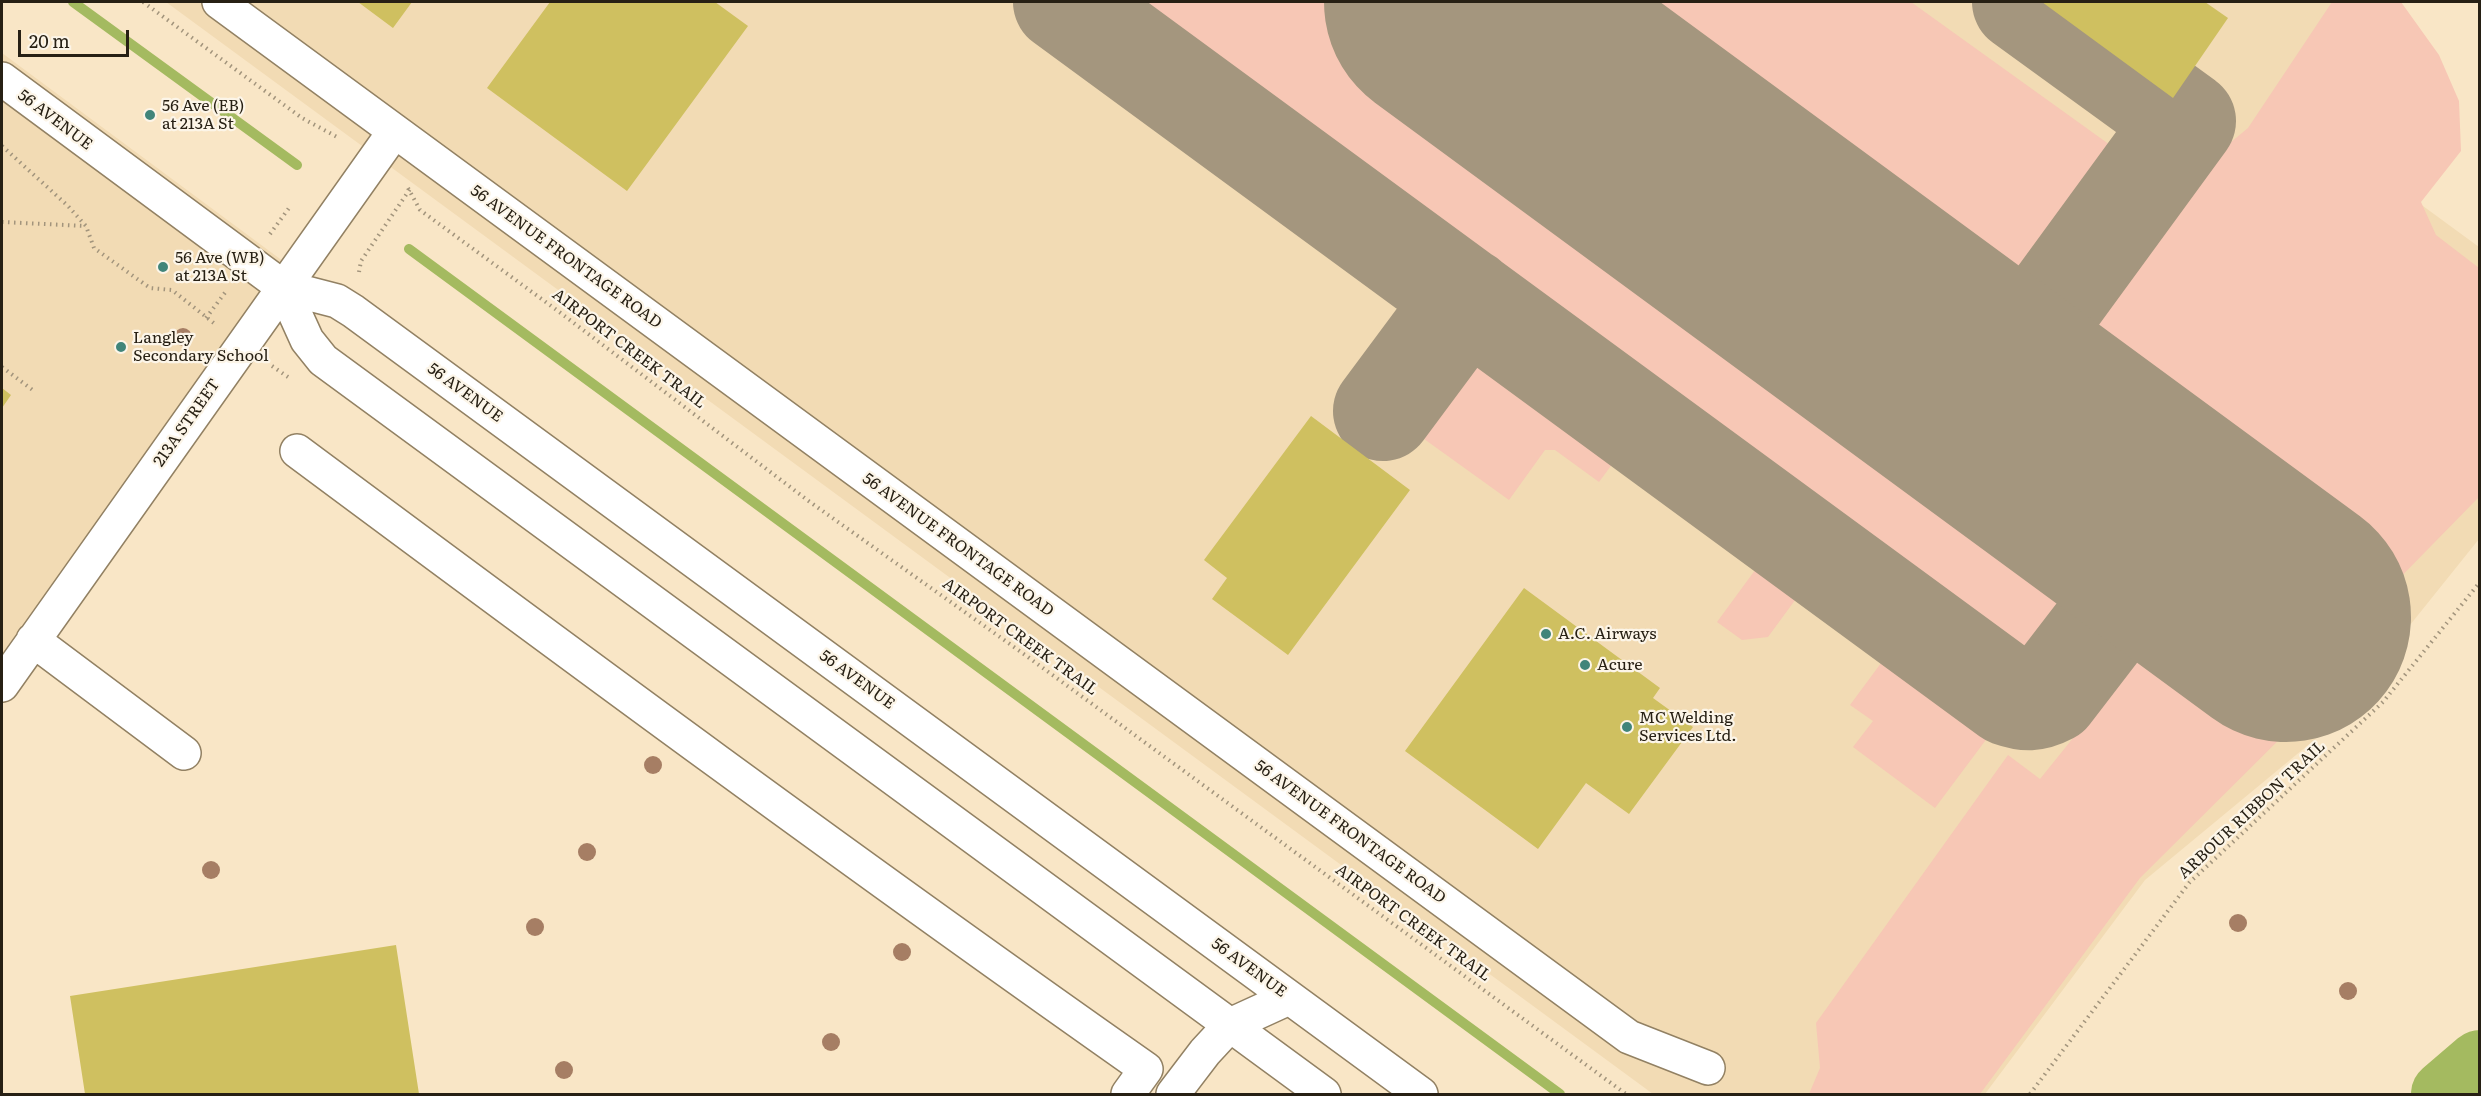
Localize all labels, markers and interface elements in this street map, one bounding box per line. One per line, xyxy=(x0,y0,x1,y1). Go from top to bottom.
scale bar xyxy=(21,18,132,56)
text: 20 m xyxy=(29,27,70,54)
street label: 56 AVENUE xyxy=(14,86,96,154)
place label: 56 Ave (EB) at 213A St xyxy=(162,96,244,134)
marker: 56 Ave (EB) at 213A St xyxy=(143,108,157,122)
street label: 56 AVENUE FRONTAGE ROAD xyxy=(467,181,665,333)
place label: 56 Ave (WB) at 213A St xyxy=(175,248,264,286)
marker: 56 Ave (WB) at 213A St xyxy=(156,260,170,274)
street label: AIRPORT CREEK TRAIL xyxy=(548,285,710,413)
place label: Langley Secondary School xyxy=(133,328,269,366)
marker: Langley Secondary School xyxy=(114,340,128,354)
street label: 56 AVENUE xyxy=(424,359,506,427)
street label: 213A STREET xyxy=(150,375,224,471)
street label: 56 AVENUE FRONTAGE ROAD xyxy=(859,469,1057,621)
street label: AIRPORT CREEK TRAIL xyxy=(939,574,1101,700)
place label: A.C. Airways xyxy=(1558,624,1656,644)
marker: A.C. Airways xyxy=(1539,627,1553,641)
street label: 56 AVENUE xyxy=(816,646,898,714)
place label: Acure xyxy=(1597,655,1643,675)
marker: Acure xyxy=(1578,658,1592,672)
place label: MC Welding Services Ltd. xyxy=(1639,708,1737,746)
marker: MC Welding Services Ltd. xyxy=(1620,720,1634,734)
street label: ARBOUR RIBBON TRAIL xyxy=(2175,737,2329,883)
street label: 56 AVENUE FRONTAGE ROAD xyxy=(1251,756,1449,908)
street label: AIRPORT CREEK TRAIL xyxy=(1332,860,1494,986)
street label: 56 AVENUE xyxy=(1208,934,1290,1002)

